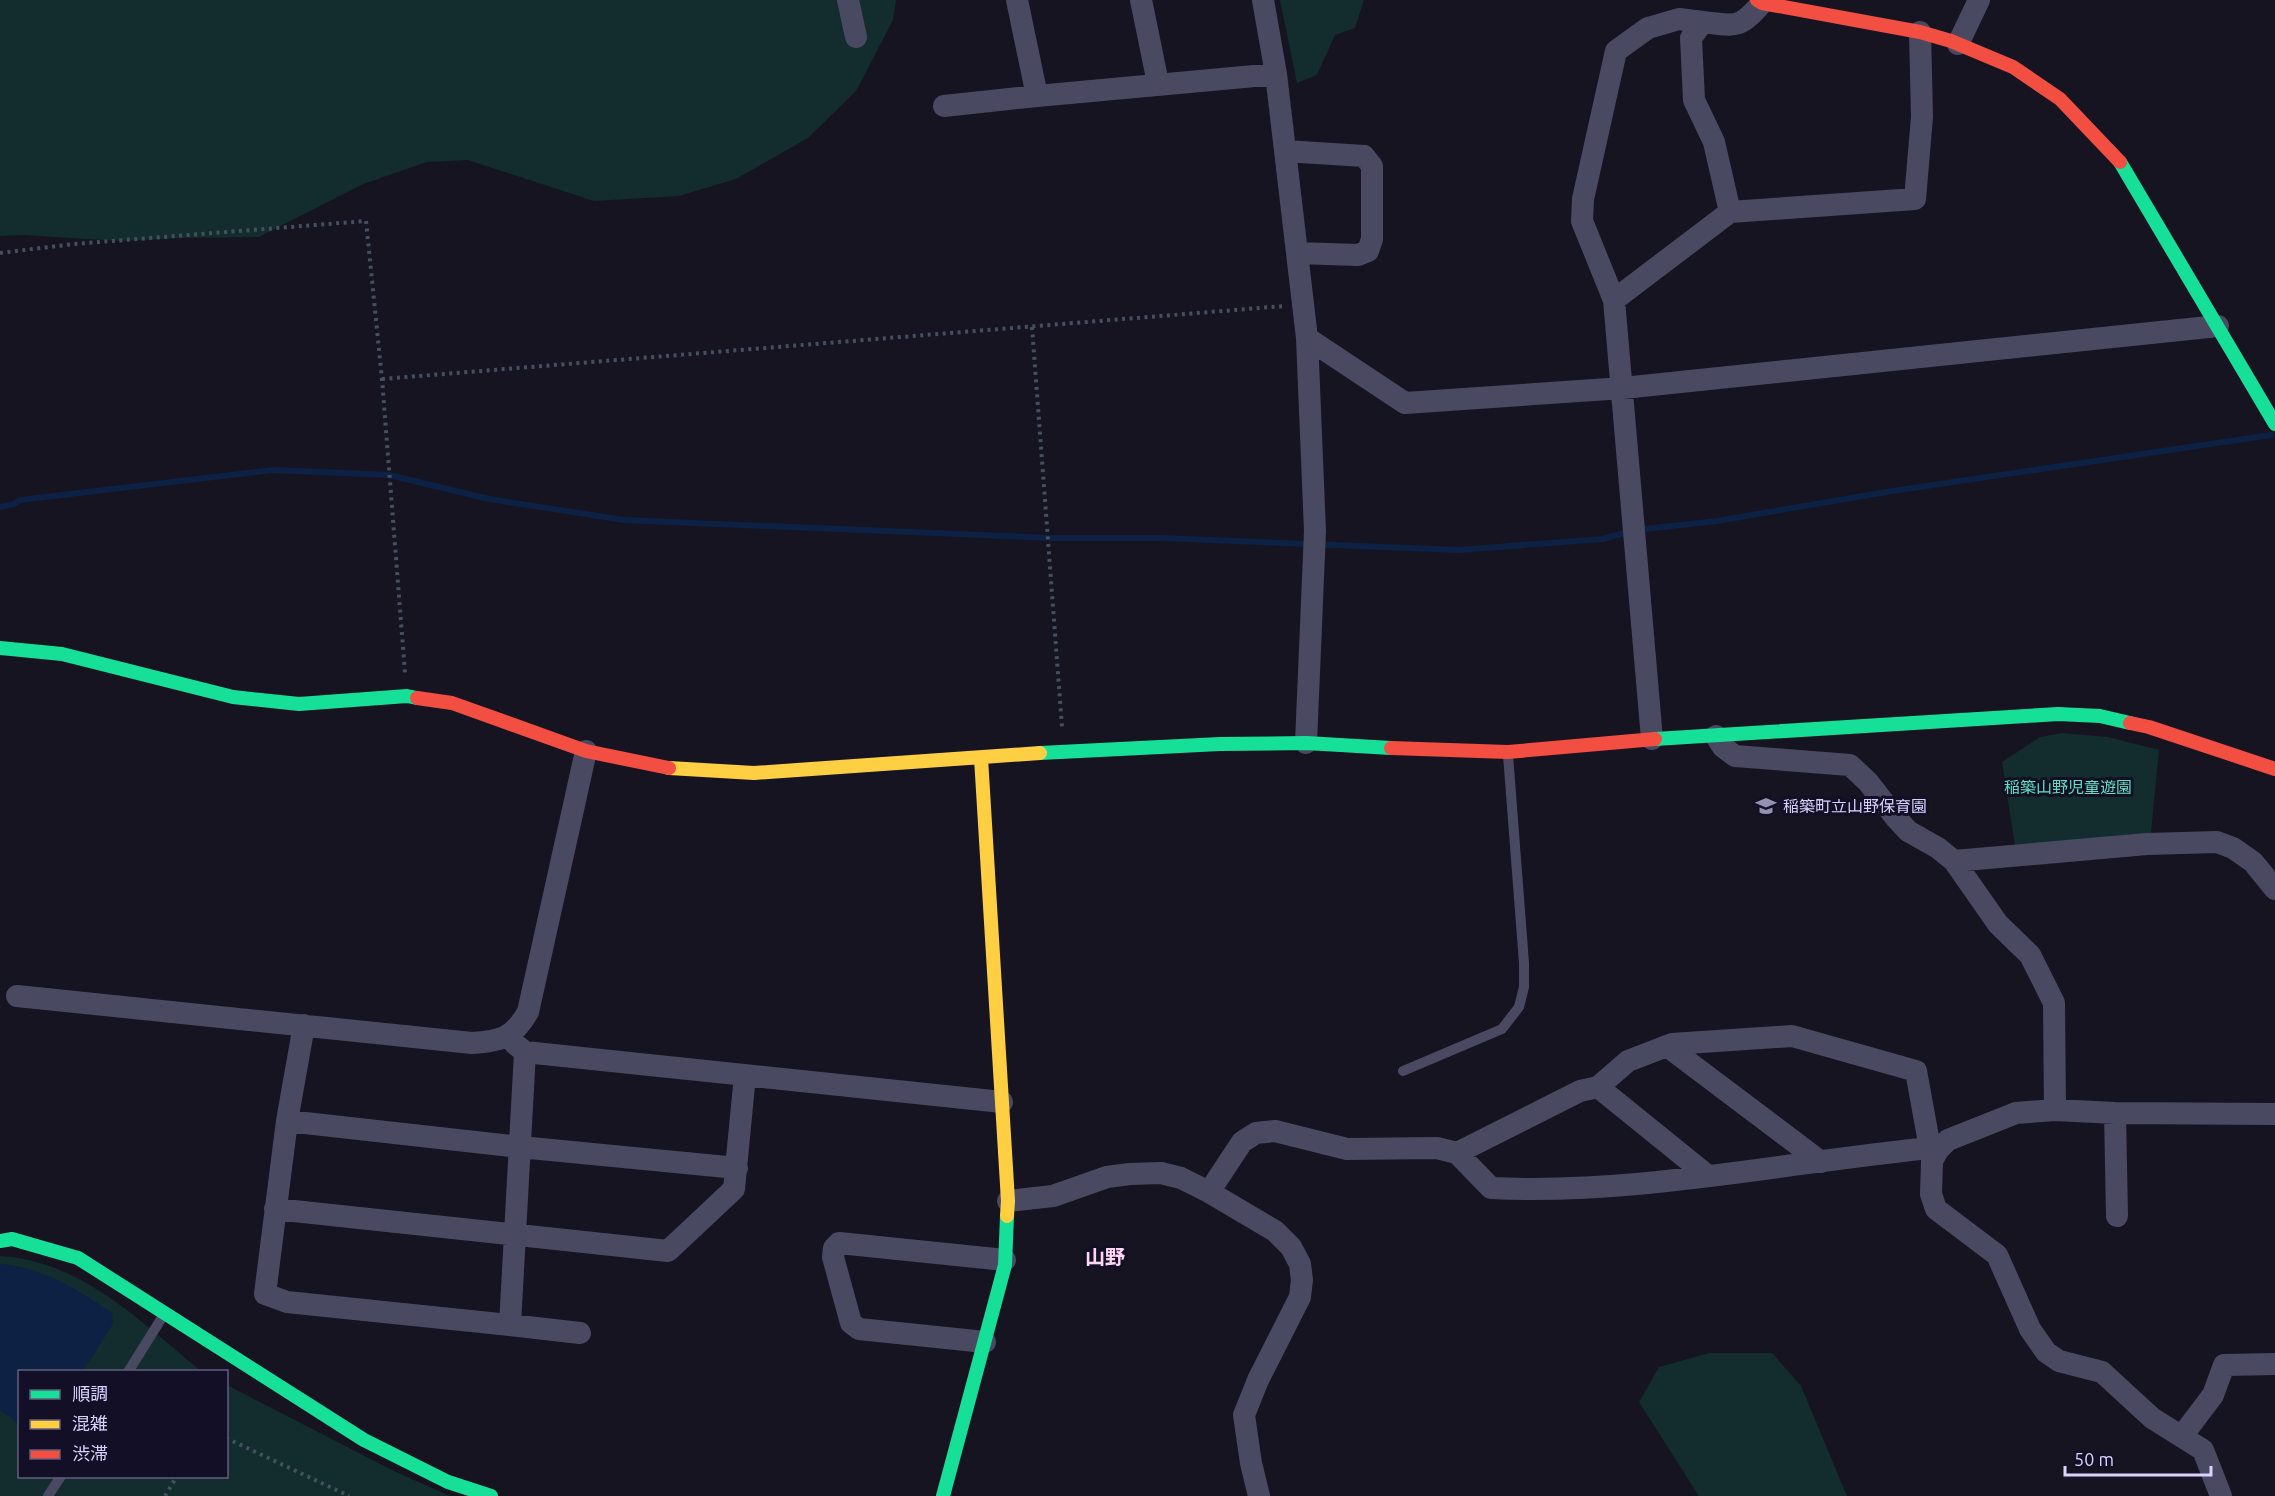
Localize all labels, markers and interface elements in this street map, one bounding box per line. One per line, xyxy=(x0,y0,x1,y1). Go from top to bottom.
park label: 稲築山野児童遊園 xyxy=(2004,778,2132,796)
school or university icon: 稲築町立山野保育園 xyxy=(1754,794,1778,818)
place label: 稲築町立山野保育園 xyxy=(1783,797,1927,815)
district label: 山野 xyxy=(1085,1245,1125,1268)
legend xyxy=(18,1370,228,1478)
text: 順調 xyxy=(72,1383,108,1403)
text: 混雑 xyxy=(72,1413,108,1433)
scale bar xyxy=(2065,1439,2210,1477)
text: 渋滞 xyxy=(72,1443,108,1463)
text: 50 m xyxy=(2074,1449,2114,1469)

